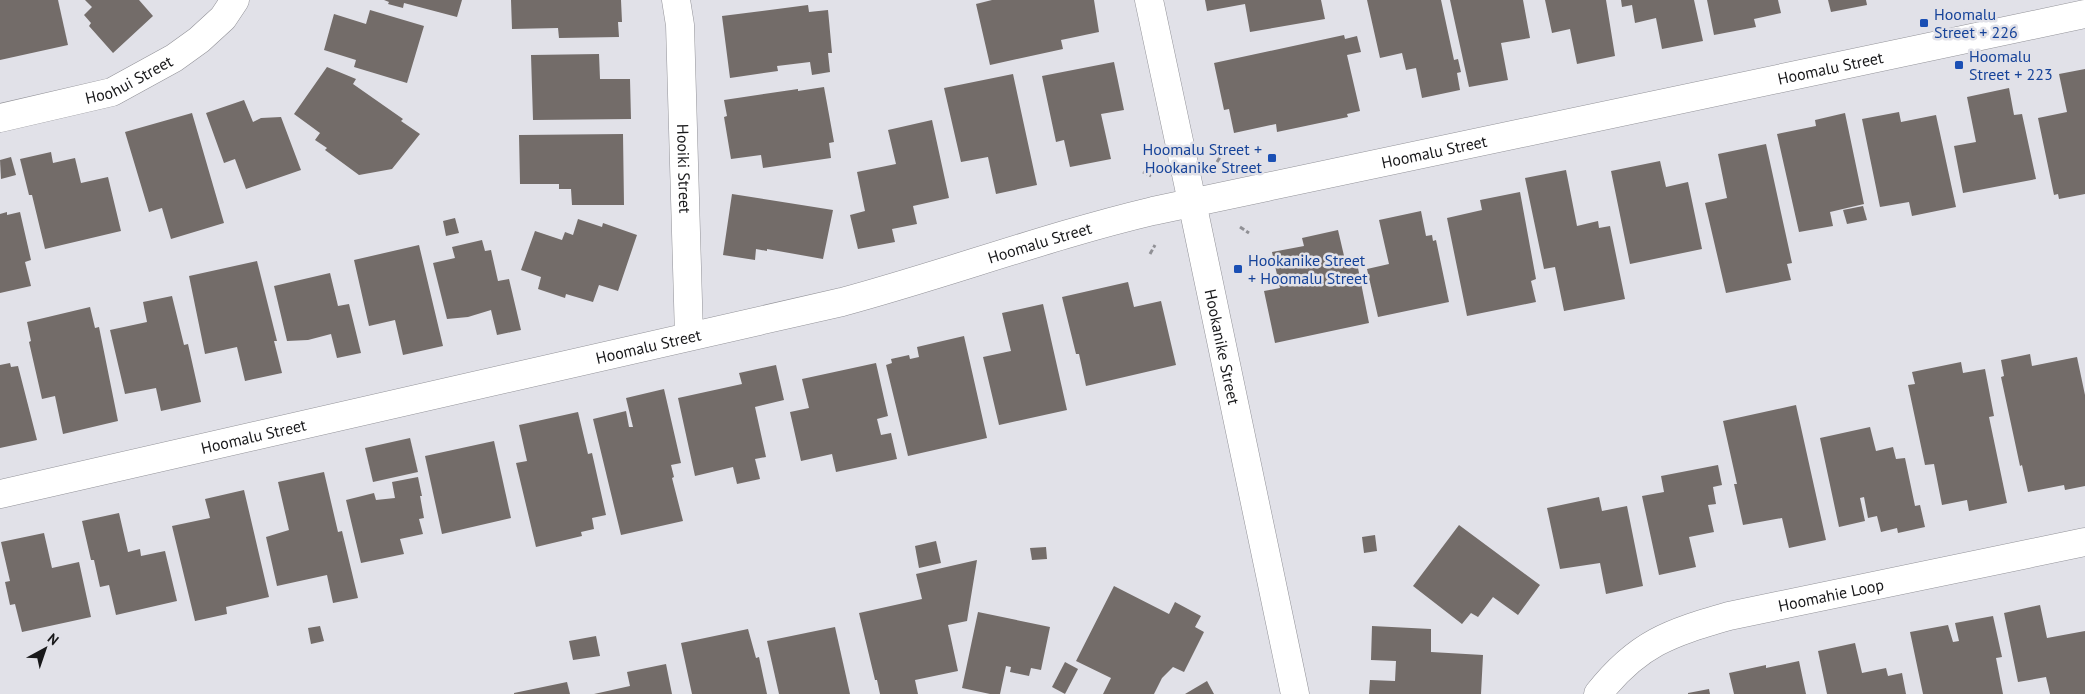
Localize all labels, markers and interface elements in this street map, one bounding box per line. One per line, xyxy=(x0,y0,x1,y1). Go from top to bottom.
place label: Hoomalu Street + 226 xyxy=(1934,4,2018,42)
marker: Hoomalu Street + 226 xyxy=(1918,17,1930,29)
place label: Hoomalu Street + 223 xyxy=(1969,46,2053,84)
street label: Hoomalu Street xyxy=(1776,47,1885,89)
street label: Hoohui Street xyxy=(83,51,176,108)
marker: Hoomalu Street + 223 xyxy=(1953,59,1965,71)
street label: Hooiki Street xyxy=(673,124,695,214)
street label: Hoomalu Street xyxy=(1379,131,1489,172)
place label: Hoomalu Street + Hookanike Street xyxy=(1142,139,1263,177)
marker: Hoomalu Street + Hookanike Street xyxy=(1266,152,1278,164)
street label: Hoomalu Street xyxy=(985,217,1094,268)
place label: Hookanike Street + Hoomalu Street xyxy=(1248,250,1368,288)
marker: Hookanike Street + Hoomalu Street xyxy=(1232,263,1244,275)
street label: Hookanike Street xyxy=(1201,287,1244,407)
street label: Hoomalu Street xyxy=(594,324,703,368)
street label: Hoomalu Street xyxy=(199,414,309,458)
street label: Hoomahie Loop xyxy=(1776,574,1886,616)
north arrow xyxy=(20,624,70,674)
text: N xyxy=(44,629,63,649)

